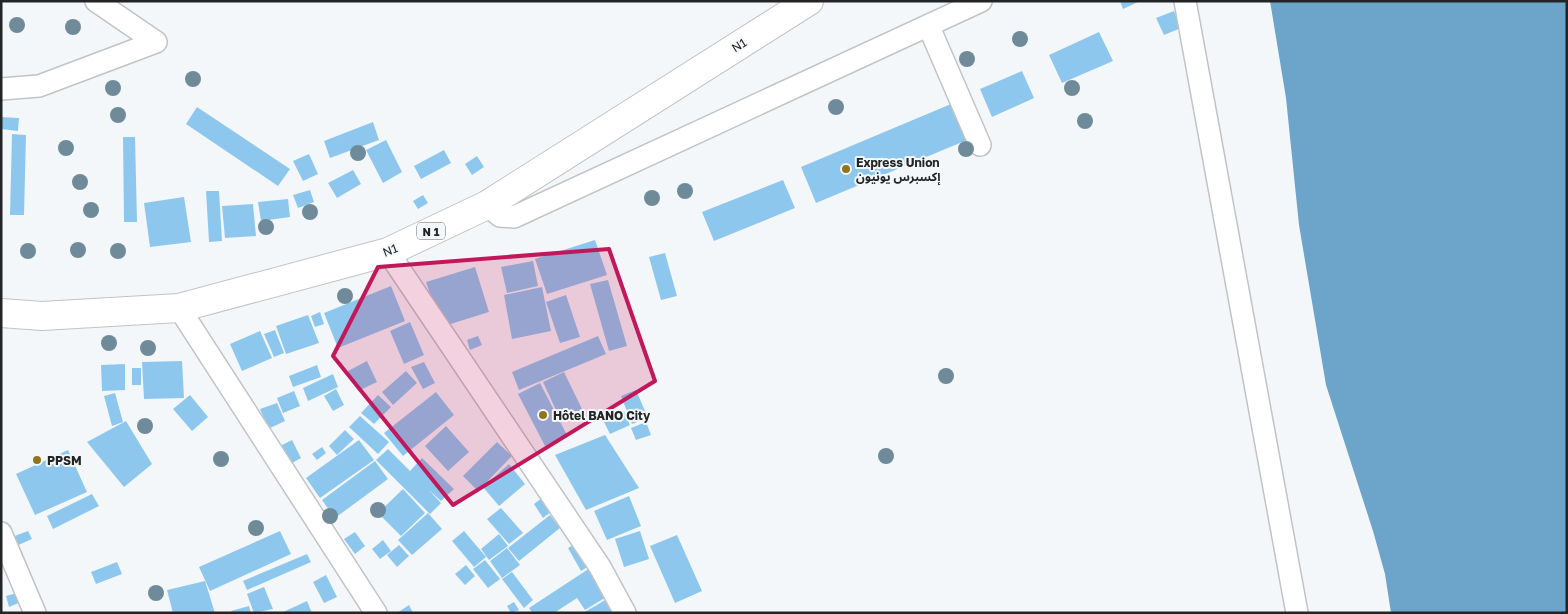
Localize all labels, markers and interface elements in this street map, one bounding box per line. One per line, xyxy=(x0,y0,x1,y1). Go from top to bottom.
street label: N1 xyxy=(729,35,749,55)
place label: Express Union إكسبرس يونيون xyxy=(856,155,941,186)
marker: Express Union إكسبرس يونيون xyxy=(840,163,852,175)
road number: N 1 xyxy=(417,222,445,240)
street label: N1 xyxy=(380,240,400,260)
place label: Hôtel BANO City xyxy=(553,408,651,423)
marker: Hôtel BANO City xyxy=(537,409,549,421)
place label: PPSM xyxy=(47,453,82,468)
marker: PPSM xyxy=(31,454,43,466)

